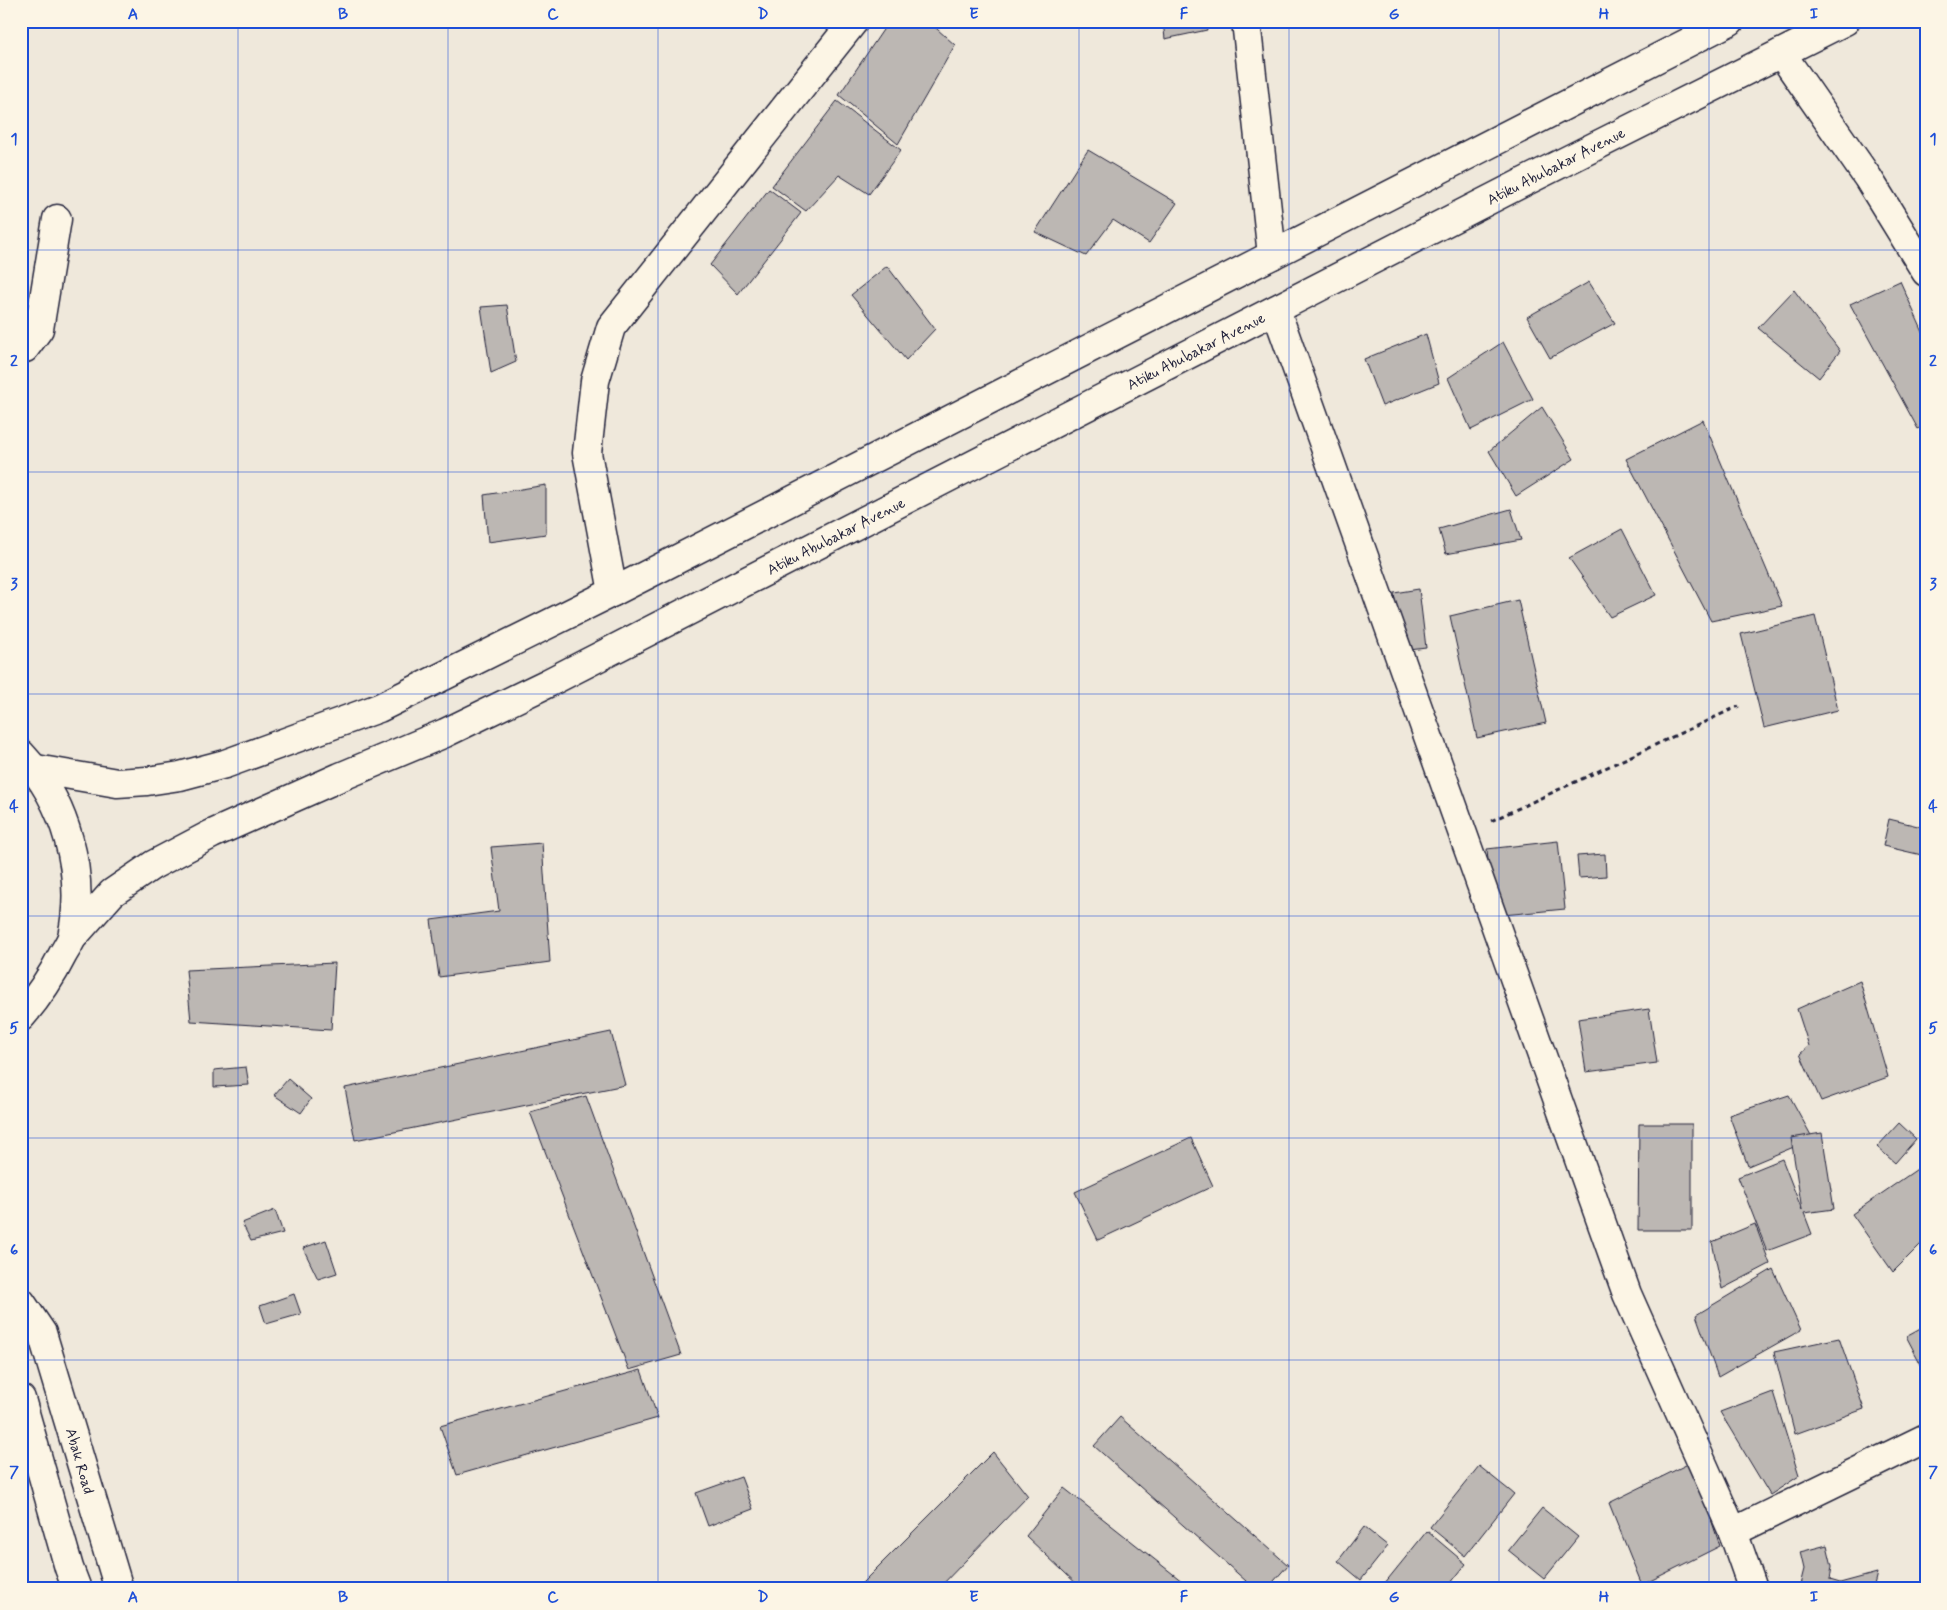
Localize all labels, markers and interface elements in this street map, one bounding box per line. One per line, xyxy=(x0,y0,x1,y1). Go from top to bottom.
text: A xyxy=(128,4,138,25)
text: B xyxy=(338,4,348,25)
text: C xyxy=(547,4,559,25)
text: D xyxy=(757,4,769,25)
text: E xyxy=(969,4,979,25)
text: F xyxy=(1180,4,1189,25)
text: G xyxy=(1389,4,1400,25)
text: H xyxy=(1599,4,1610,25)
text: I xyxy=(1810,4,1819,25)
street label: Atiku Abubakar Avenue xyxy=(1484,123,1629,210)
text: 1 xyxy=(10,129,18,150)
text: 1 xyxy=(1929,129,1937,150)
street label: Atiku Abubakar Avenue xyxy=(1124,308,1269,395)
text: 2 xyxy=(10,351,18,372)
text: 2 xyxy=(1929,351,1937,372)
street label: Atiku Abubakar Avenue xyxy=(764,493,909,580)
text: 3 xyxy=(10,574,18,595)
text: 3 xyxy=(1929,574,1937,595)
text: 4 xyxy=(9,796,19,817)
text: 4 xyxy=(1928,796,1938,817)
text: 5 xyxy=(9,1018,19,1039)
text: 5 xyxy=(1928,1018,1938,1039)
text: 6 xyxy=(10,1240,18,1261)
text: 6 xyxy=(1929,1240,1937,1261)
street label: Abak Road xyxy=(60,1426,98,1497)
text: 7 xyxy=(9,1462,19,1483)
text: 7 xyxy=(1928,1462,1938,1483)
text: A xyxy=(128,1587,138,1608)
text: B xyxy=(338,1587,348,1608)
text: C xyxy=(547,1587,559,1608)
text: D xyxy=(757,1587,769,1608)
text: E xyxy=(969,1587,979,1608)
text: F xyxy=(1180,1587,1189,1608)
text: G xyxy=(1389,1587,1400,1608)
text: H xyxy=(1599,1587,1610,1608)
text: I xyxy=(1810,1587,1819,1608)

